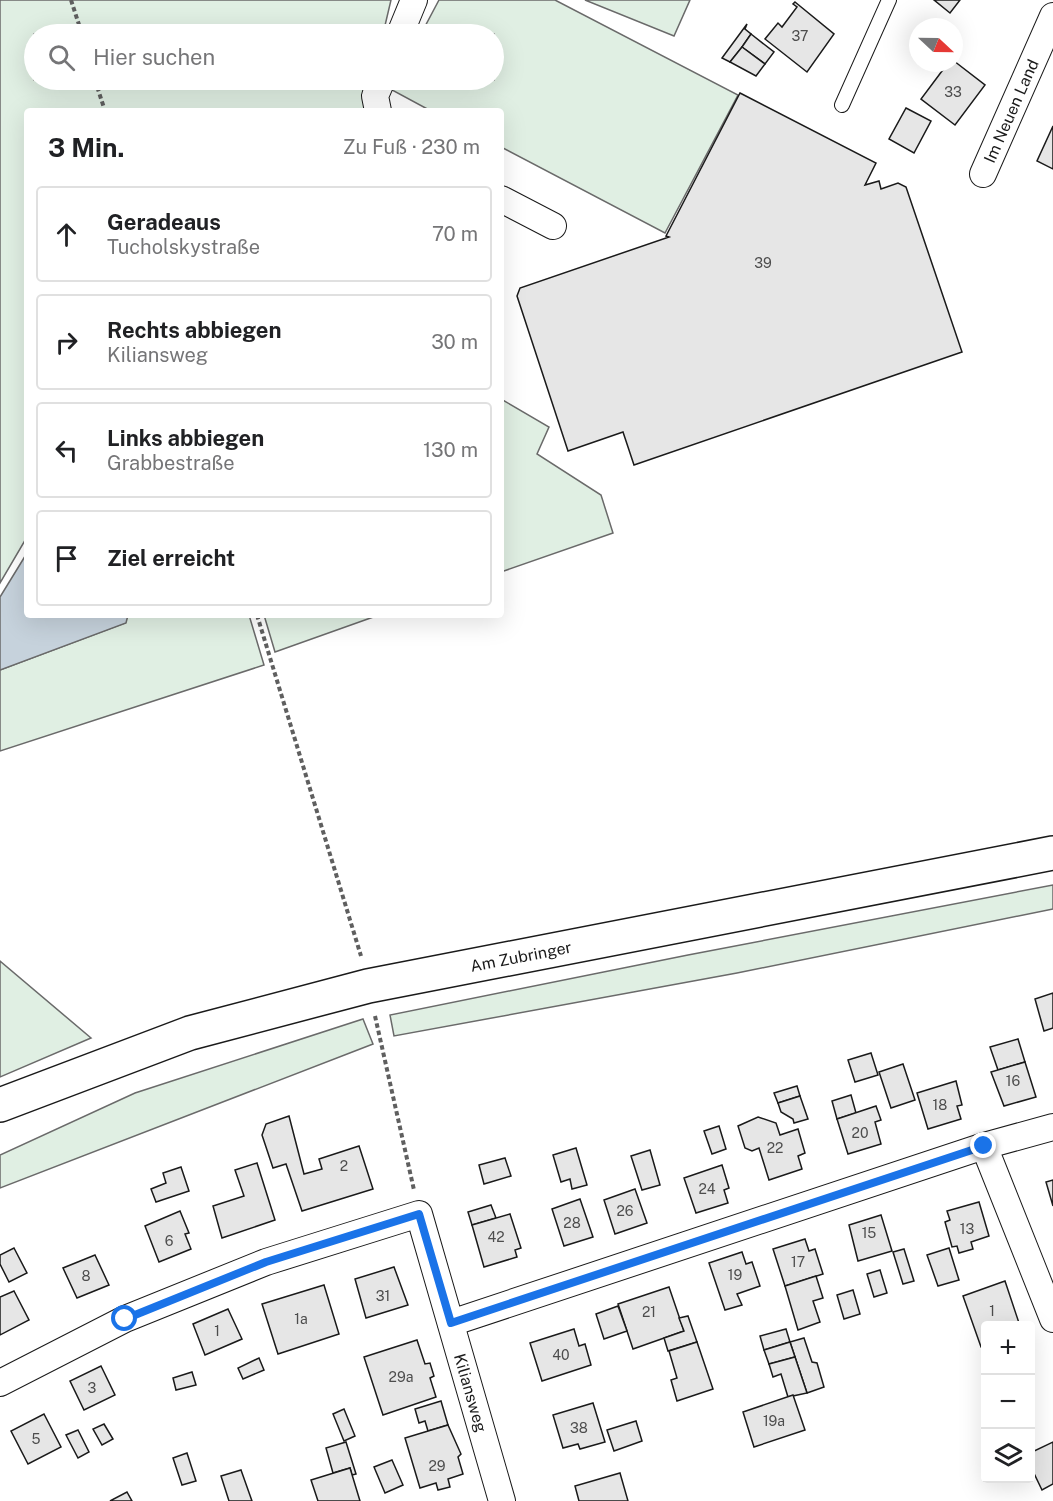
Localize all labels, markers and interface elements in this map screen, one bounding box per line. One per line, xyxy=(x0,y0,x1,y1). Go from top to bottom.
north arrow xyxy=(909,18,963,72)
search box xyxy=(24,24,504,90)
house number: 37 xyxy=(792,28,808,44)
icon: search xyxy=(45,41,78,74)
text: Hier suchen xyxy=(93,44,215,70)
street label: Im Neuen Land xyxy=(980,56,1043,166)
house number: 33 xyxy=(944,84,962,100)
text: 3 Min. xyxy=(48,132,124,163)
text: Zu Fuß · 230 m xyxy=(343,135,480,159)
text: Geradeaus xyxy=(107,209,221,235)
icon: ahead xyxy=(50,218,83,251)
text: 70 m xyxy=(432,222,478,246)
text: Tucholskystraße xyxy=(107,235,260,259)
house number: 39 xyxy=(754,255,772,271)
text: Rechts abbiegen xyxy=(107,317,282,343)
icon: right xyxy=(50,326,83,359)
text: 30 m xyxy=(431,330,478,354)
text: Kiliansweg xyxy=(107,343,208,367)
text: Links abbiegen xyxy=(107,425,264,451)
icon: left xyxy=(50,434,83,467)
text: 130 m xyxy=(423,438,478,462)
text: Grabbestraße xyxy=(107,451,235,475)
icon: arrive xyxy=(50,542,83,575)
text: Ziel erreicht xyxy=(107,545,235,571)
street label: Am Zubringer xyxy=(469,938,573,976)
house number: 16 xyxy=(1006,1073,1020,1089)
house number: 18 xyxy=(933,1097,947,1113)
house number: 20 xyxy=(852,1125,868,1141)
route end xyxy=(970,1132,996,1158)
house number: 22 xyxy=(767,1140,783,1156)
house number: 2 xyxy=(340,1158,348,1174)
house number: 24 xyxy=(698,1181,716,1197)
house number: 26 xyxy=(616,1203,634,1219)
house number: 28 xyxy=(563,1215,581,1231)
house number: 13 xyxy=(960,1221,974,1237)
house number: 15 xyxy=(862,1225,876,1241)
house number: 42 xyxy=(487,1229,505,1245)
house number: 6 xyxy=(165,1233,174,1249)
house number: 17 xyxy=(791,1254,805,1270)
house number: 19 xyxy=(728,1267,742,1283)
house number: 8 xyxy=(81,1268,91,1284)
house number: 31 xyxy=(376,1288,390,1304)
house number: 1 xyxy=(989,1303,995,1319)
house number: 21 xyxy=(642,1304,656,1320)
route start xyxy=(111,1305,137,1331)
house number: 1a xyxy=(294,1311,308,1327)
map controls xyxy=(981,1321,1035,1483)
button: + xyxy=(981,1321,1035,1375)
house number: 1 xyxy=(214,1323,220,1339)
house number: 40 xyxy=(552,1347,570,1363)
street label: Kiliansweg xyxy=(450,1351,491,1435)
house number: 29a xyxy=(389,1369,413,1385)
button: − xyxy=(981,1375,1035,1429)
house number: 3 xyxy=(88,1380,97,1396)
house number: 19a xyxy=(763,1413,785,1429)
house number: 38 xyxy=(570,1420,588,1436)
button: layers xyxy=(981,1429,1035,1483)
house number: 5 xyxy=(32,1431,41,1447)
house number: 29 xyxy=(428,1458,446,1474)

